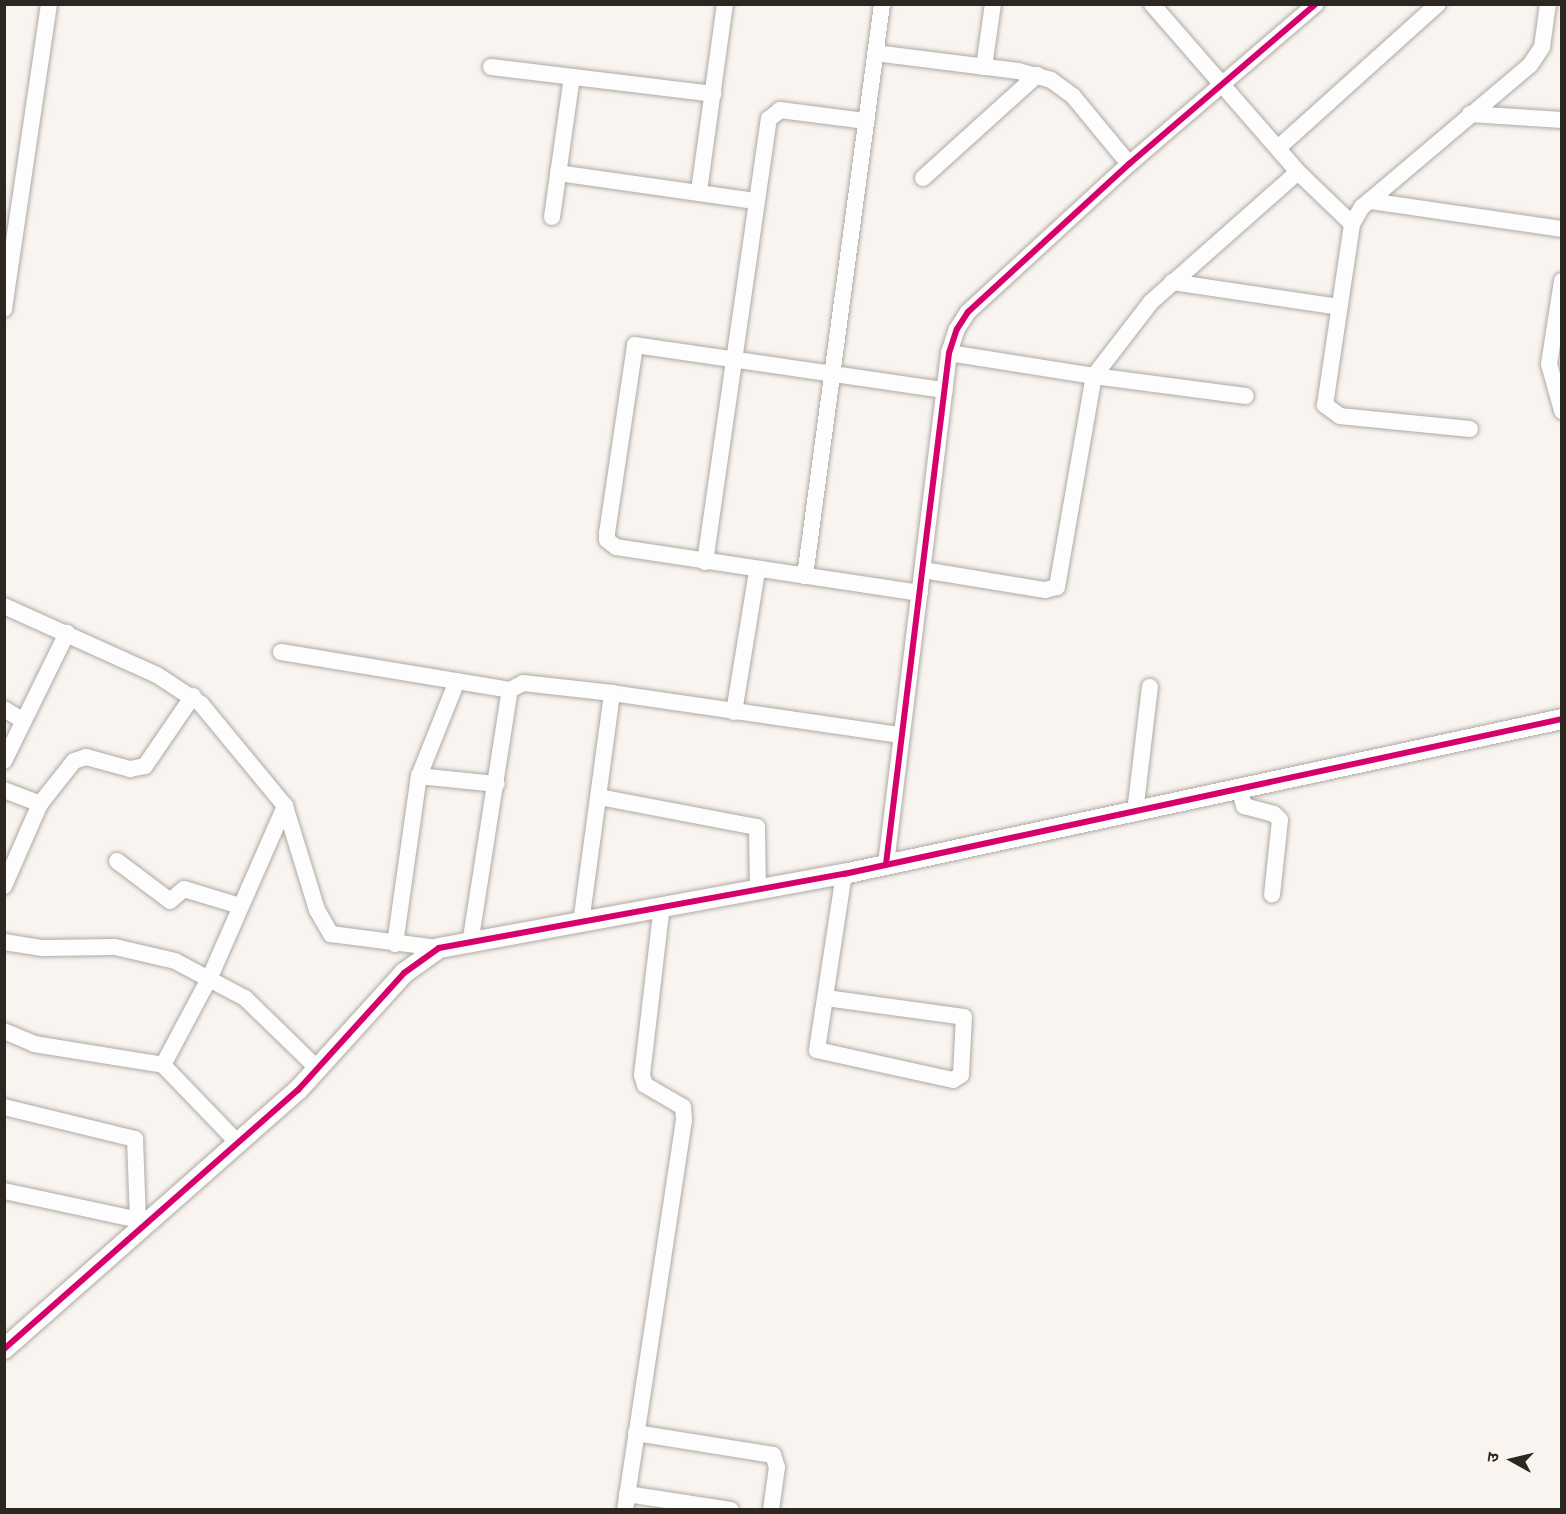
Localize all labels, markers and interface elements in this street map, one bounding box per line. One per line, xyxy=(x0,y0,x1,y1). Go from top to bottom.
north arrow xyxy=(1482,1430,1542,1490)
text: उ xyxy=(1484,1451,1505,1464)

